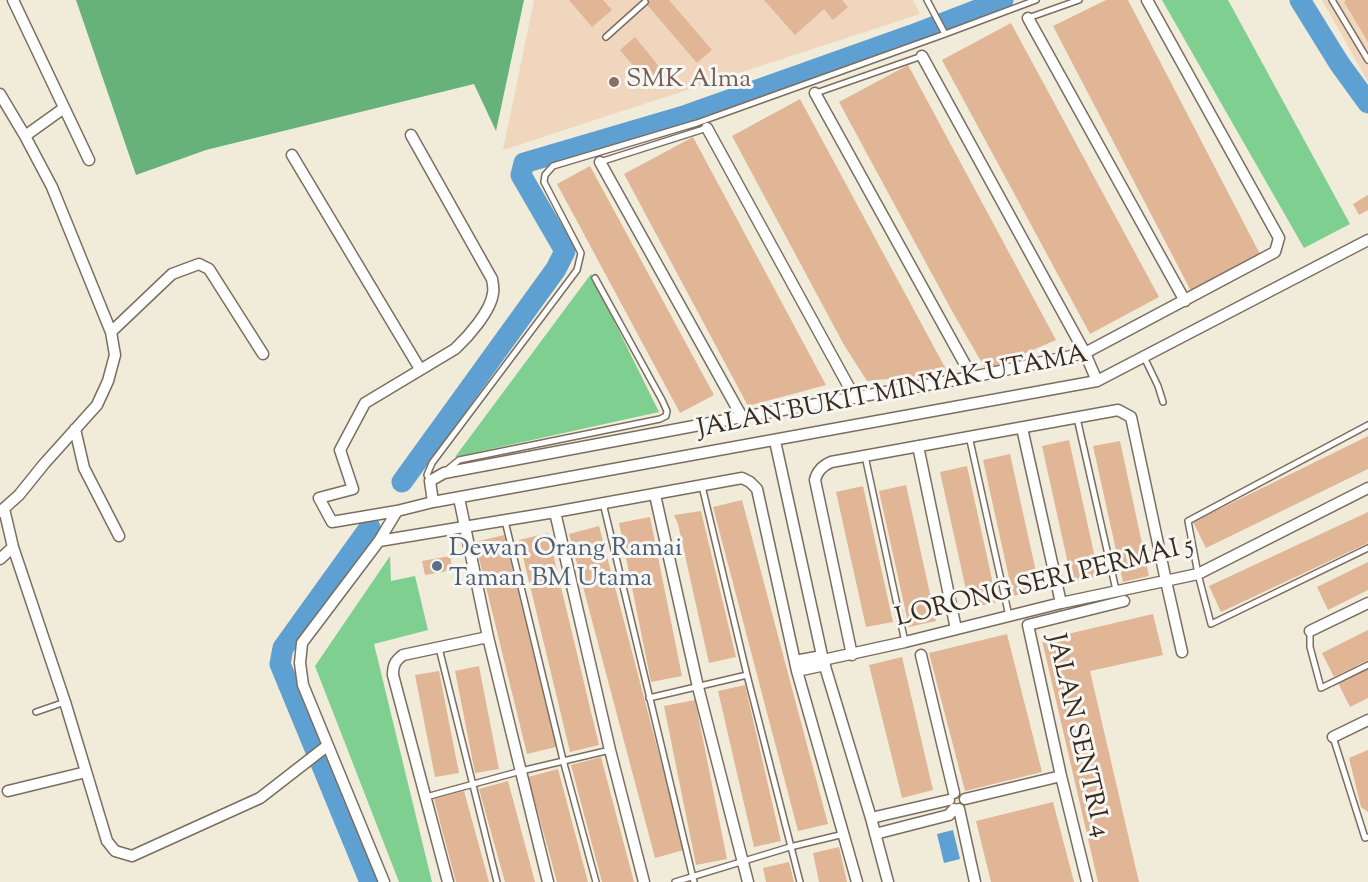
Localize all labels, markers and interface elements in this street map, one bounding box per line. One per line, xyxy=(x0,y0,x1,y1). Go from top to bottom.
place label: SMK Alma xyxy=(626,66,751,98)
marker: SMK Alma xyxy=(607,75,621,89)
street label: JALAN BUKIT MINYAK UTAMA xyxy=(695,341,1091,447)
street label: LORONG SERI PERMAI 5 xyxy=(893,532,1197,636)
place label: Dewan Orang Ramai Taman BM Utama xyxy=(449,535,682,596)
marker: Dewan Orang Ramai Taman BM Utama xyxy=(430,559,444,573)
street label: JALAN SENTRI 4 xyxy=(1037,631,1115,841)

